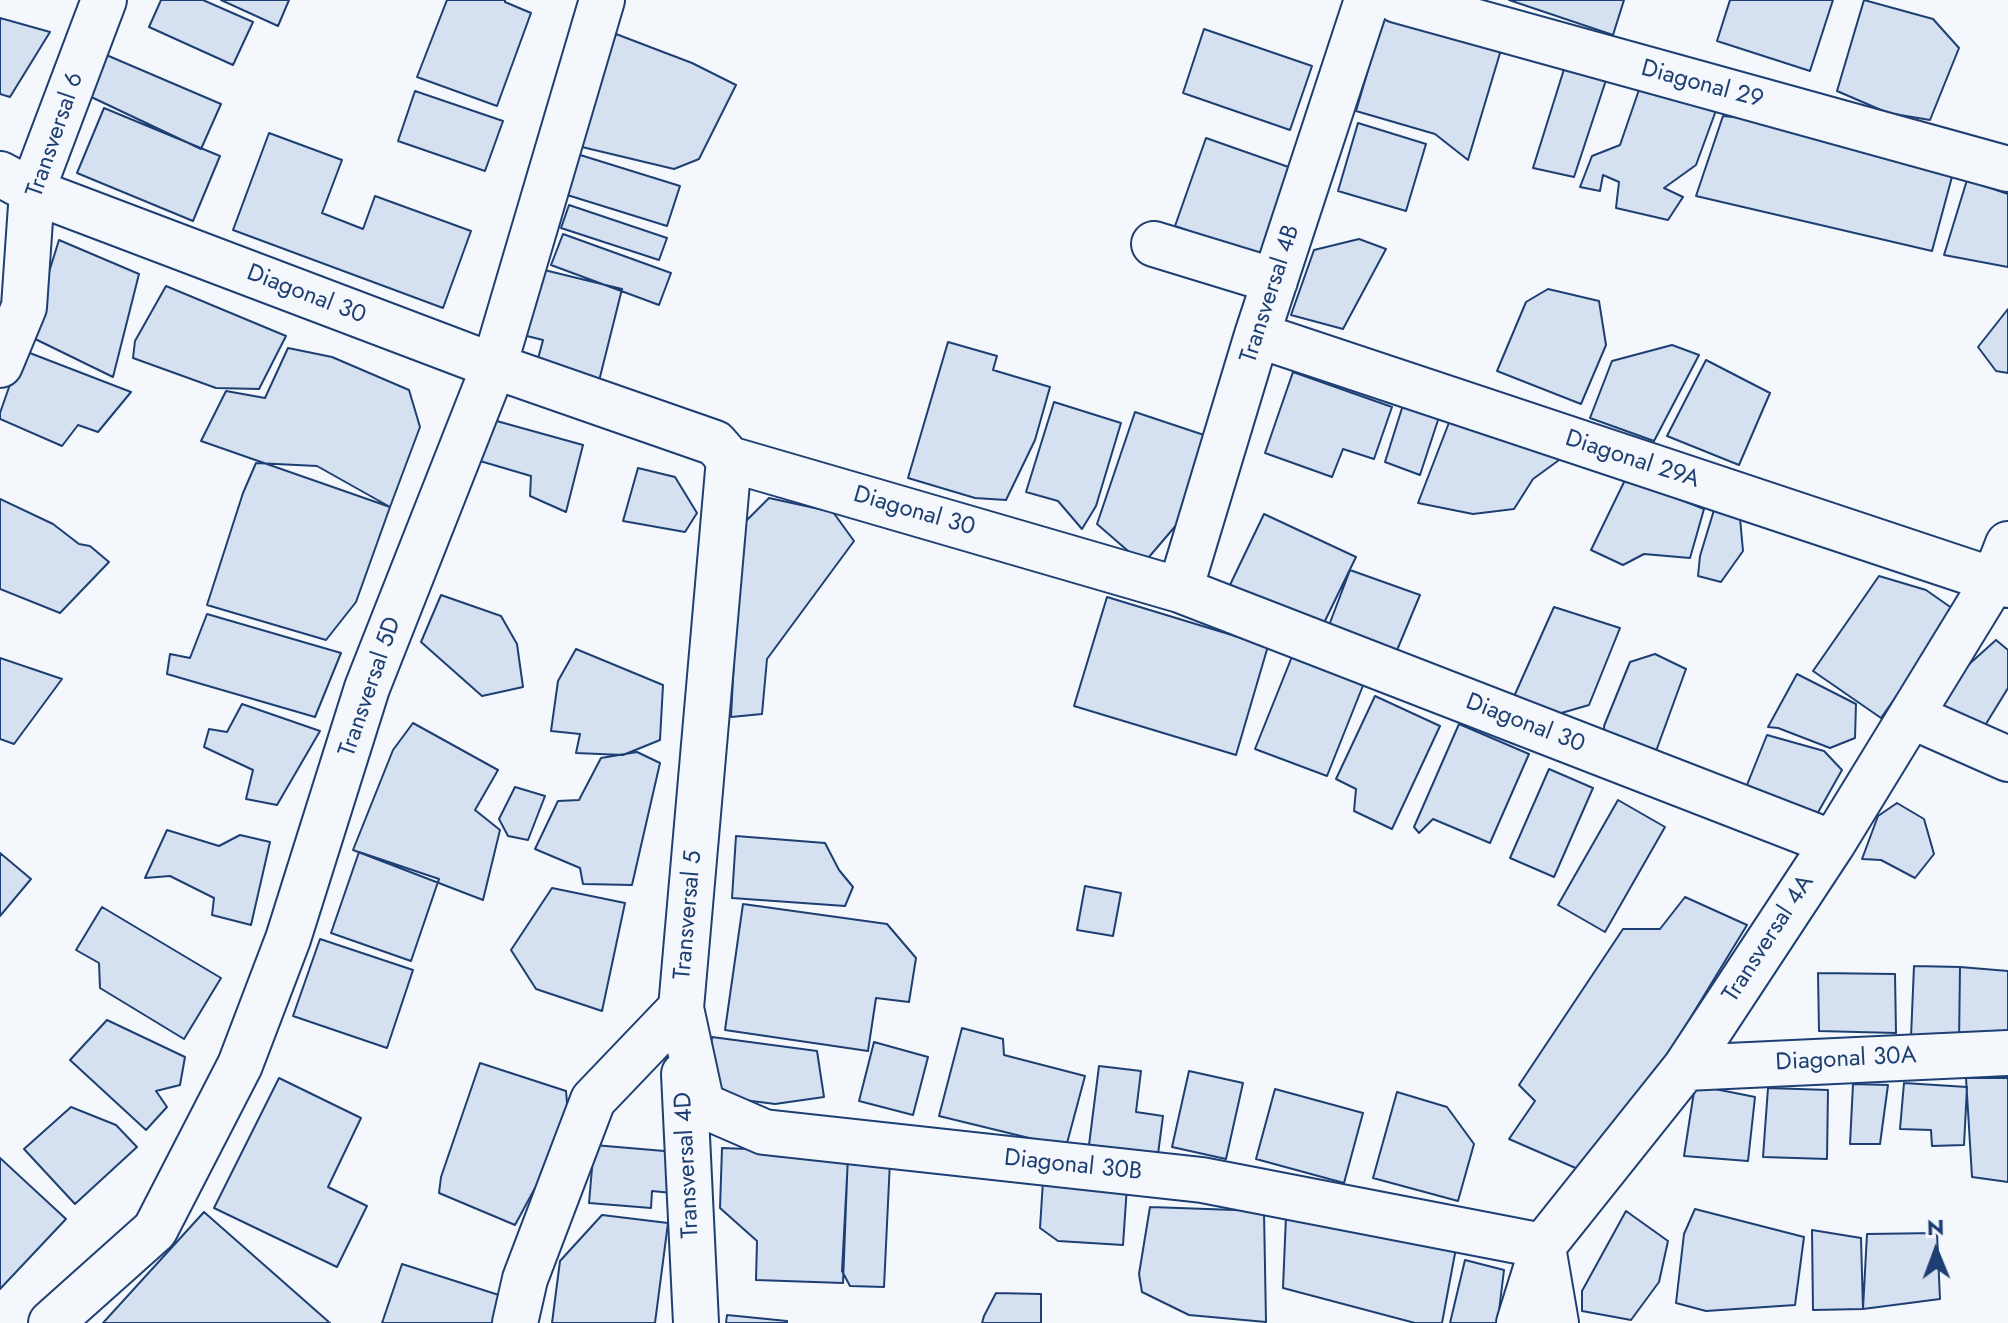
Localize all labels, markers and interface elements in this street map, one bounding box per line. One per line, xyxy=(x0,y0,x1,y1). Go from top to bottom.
street label: Diagonal 29 xyxy=(1638,55,1766,115)
street label: Transversal 6 xyxy=(21,69,91,201)
street label: Transversal 4B xyxy=(1235,221,1307,367)
street label: Diagonal 30 xyxy=(242,259,370,331)
street label: Diagonal 29A xyxy=(1561,425,1703,495)
street label: Diagonal 30 xyxy=(850,481,978,543)
street label: Transversal 5D xyxy=(334,613,408,761)
street label: Diagonal 30 xyxy=(1461,688,1589,760)
street label: Transversal 5 xyxy=(669,849,709,981)
street label: Transversal 4A xyxy=(1717,870,1821,1008)
street label: Diagonal 30A xyxy=(1775,1042,1917,1078)
street label: Transversal 4D xyxy=(670,1091,706,1239)
street label: Diagonal 30B xyxy=(1003,1144,1143,1188)
north arrow xyxy=(1896,1211,1976,1291)
text: N xyxy=(1927,1211,1945,1243)

